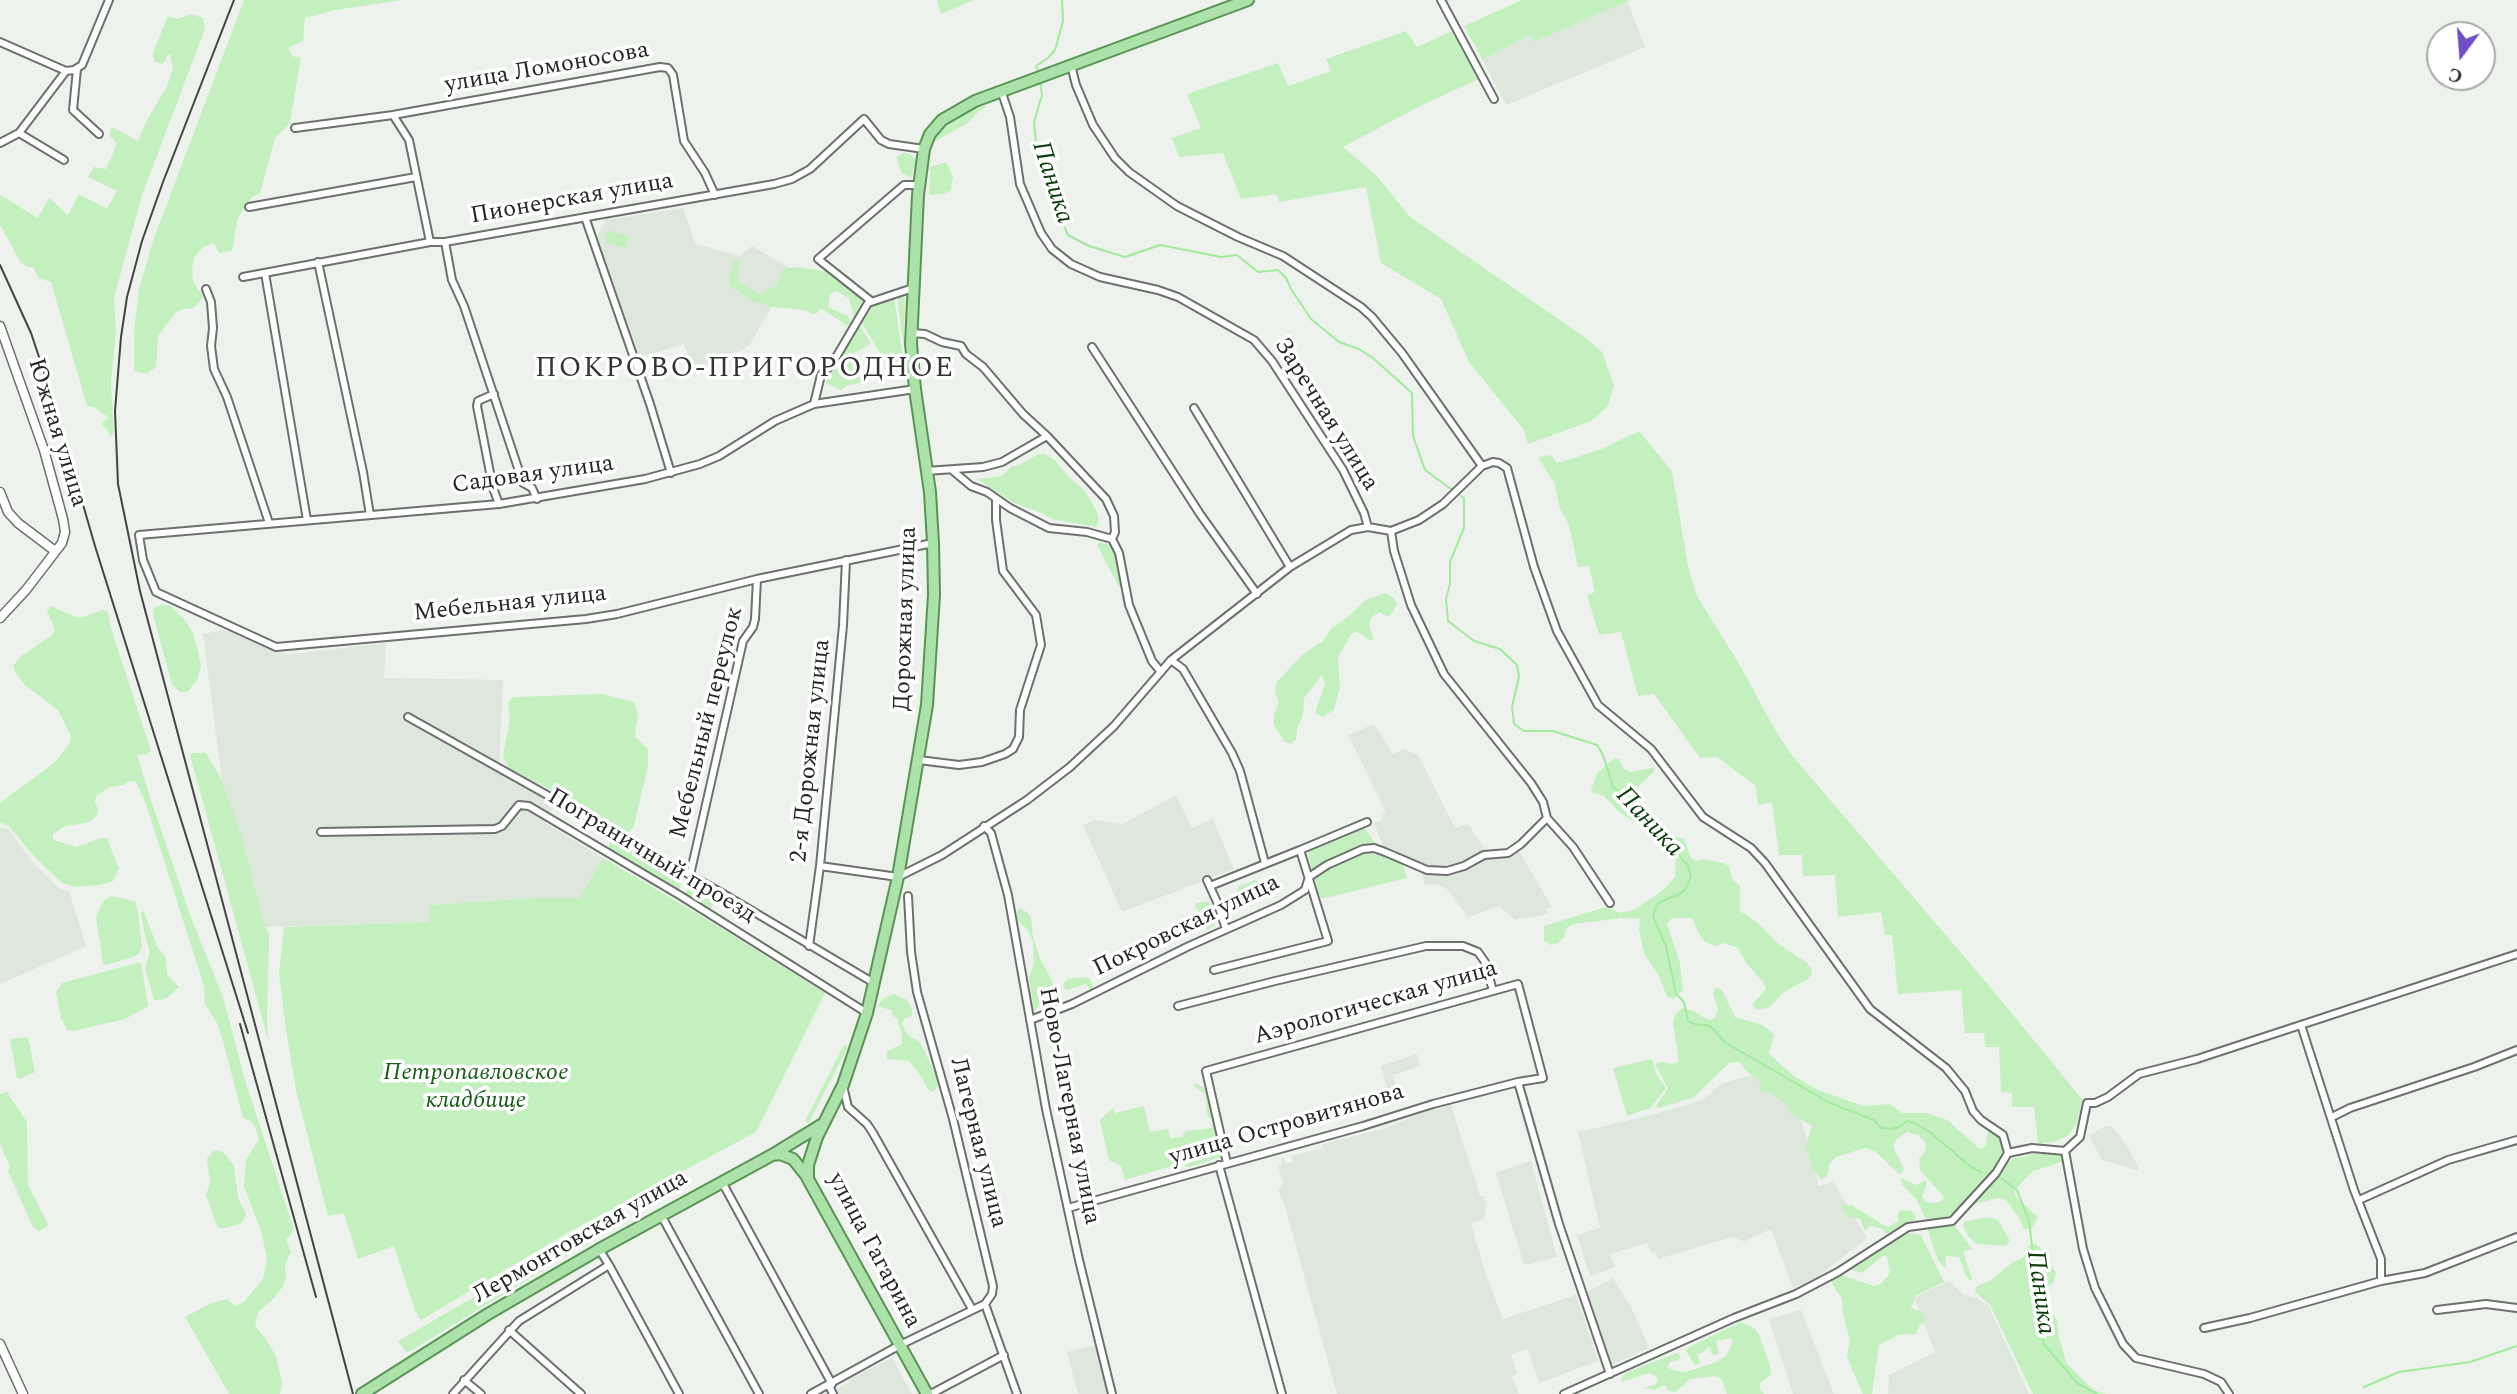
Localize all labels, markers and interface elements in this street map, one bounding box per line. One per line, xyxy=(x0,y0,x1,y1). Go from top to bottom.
north arrow xyxy=(2426,21,2496,91)
street label: улица Ломоносова xyxy=(443,37,651,101)
text: С xyxy=(2445,59,2466,91)
water label: Паника xyxy=(1023,138,1079,228)
street label: Пионерская улица xyxy=(468,168,676,232)
street label: Заречная улица xyxy=(1266,333,1384,497)
district label: ПОКРОВО-ПРИГОРОДНОЕ xyxy=(537,354,953,388)
street label: Южная улица xyxy=(20,355,92,511)
street label: Садовая улица xyxy=(450,450,616,502)
street label: Дорожная улица xyxy=(889,526,925,712)
street label: Мебельная улица xyxy=(412,581,608,629)
street label: Мебельный переулок xyxy=(665,604,751,842)
street label: 2-я Дорожная улица xyxy=(786,638,838,864)
water label: Паника xyxy=(1608,781,1688,865)
street label: Пограничный проезд xyxy=(542,783,760,931)
street label: Покровская улица xyxy=(1089,869,1285,985)
street label: Аэрологическая улица xyxy=(1251,955,1501,1053)
street label: Ново-Лагерная улица xyxy=(1031,985,1105,1227)
street label: Лагерная улица xyxy=(942,1055,1012,1231)
park label: Петропавловское кладбище xyxy=(383,1060,569,1116)
street label: улица Островитянова xyxy=(1166,1079,1408,1173)
street label: Лермонтовская улица xyxy=(469,1165,693,1311)
street label: улица Гагарина xyxy=(820,1168,926,1334)
water label: Паника xyxy=(2018,1249,2060,1337)

